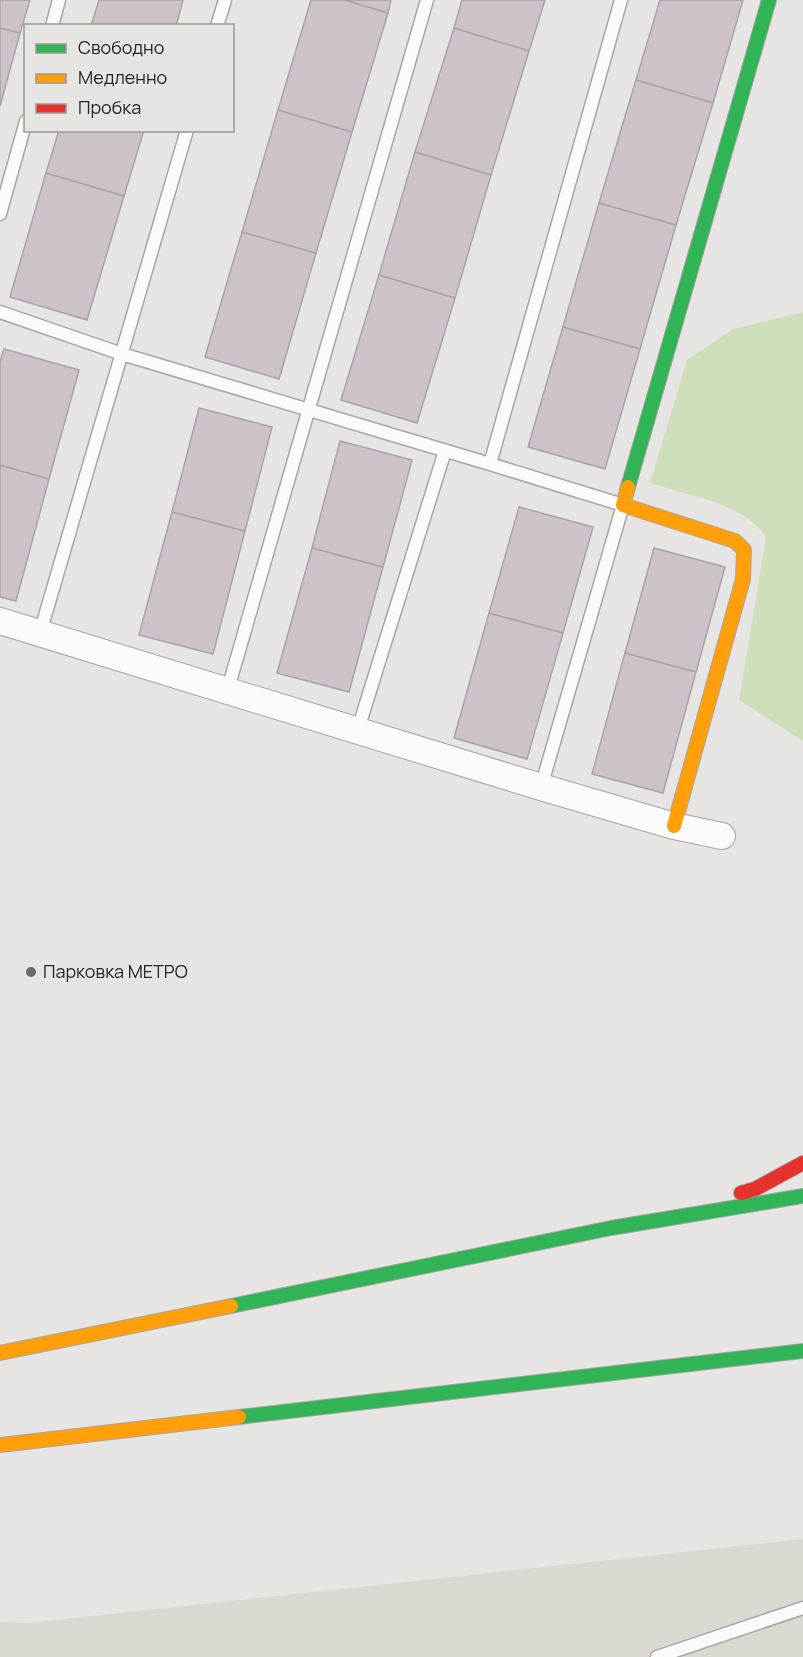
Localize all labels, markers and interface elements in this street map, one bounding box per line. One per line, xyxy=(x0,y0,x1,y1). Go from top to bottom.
legend xyxy=(24,24,234,132)
text: Свободно xyxy=(78,35,164,59)
text: Медленно xyxy=(78,65,167,89)
text: Пробка xyxy=(78,95,141,119)
place label: Парковка МЕТРО xyxy=(43,959,188,983)
marker: Парковка МЕТРО xyxy=(24,965,38,979)

